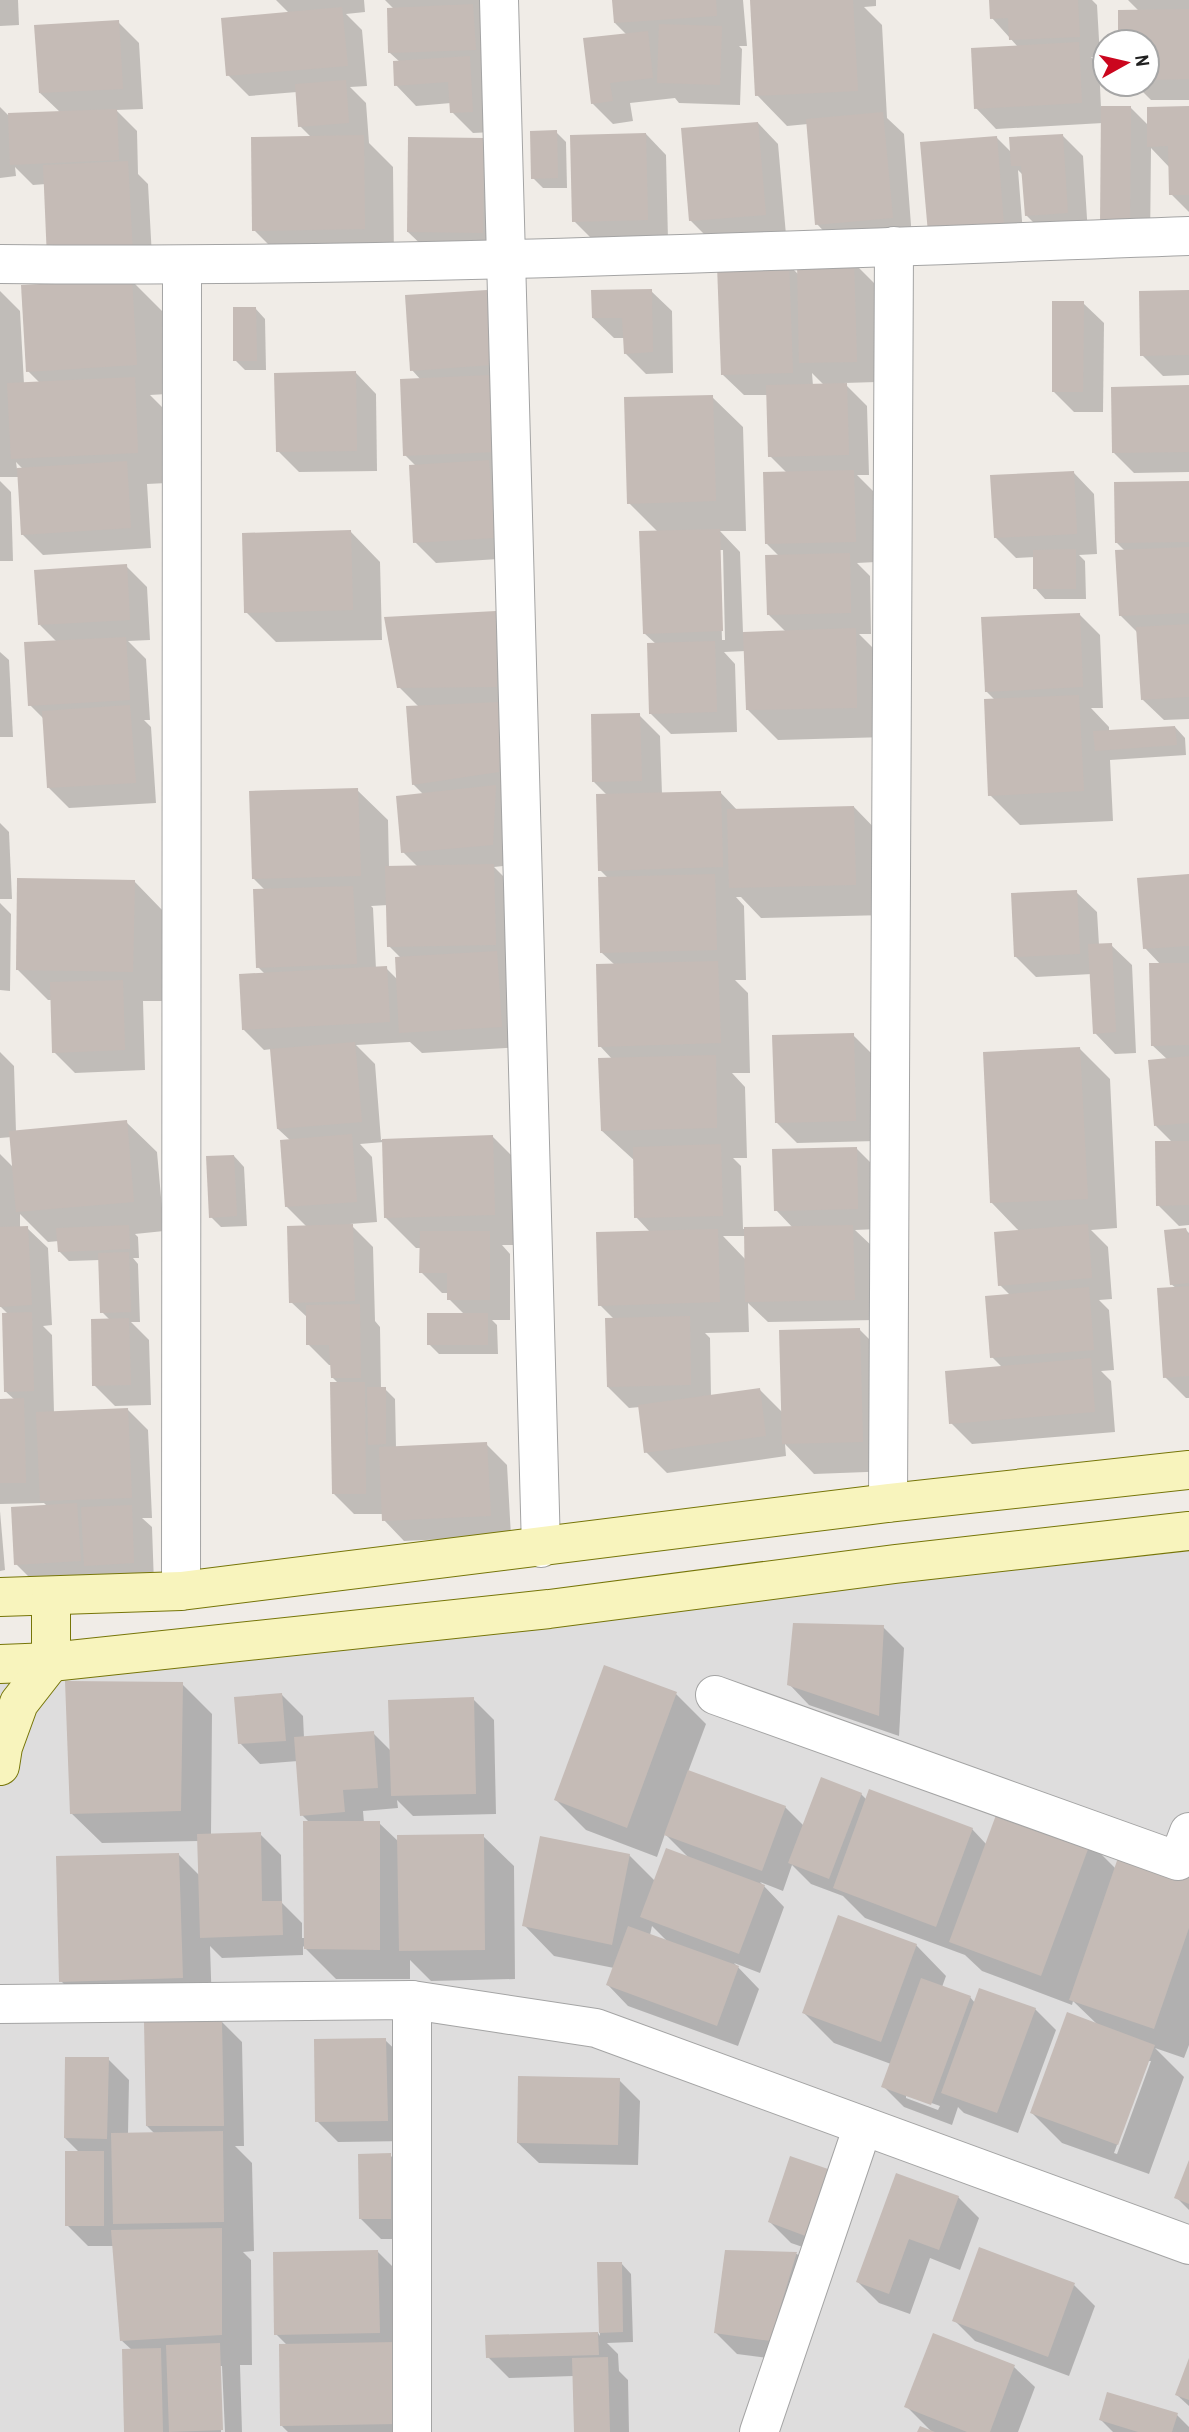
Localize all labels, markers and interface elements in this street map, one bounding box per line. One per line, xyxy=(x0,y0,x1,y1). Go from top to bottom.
north arrow xyxy=(1091,28,1161,98)
text: N xyxy=(1129,53,1156,68)

